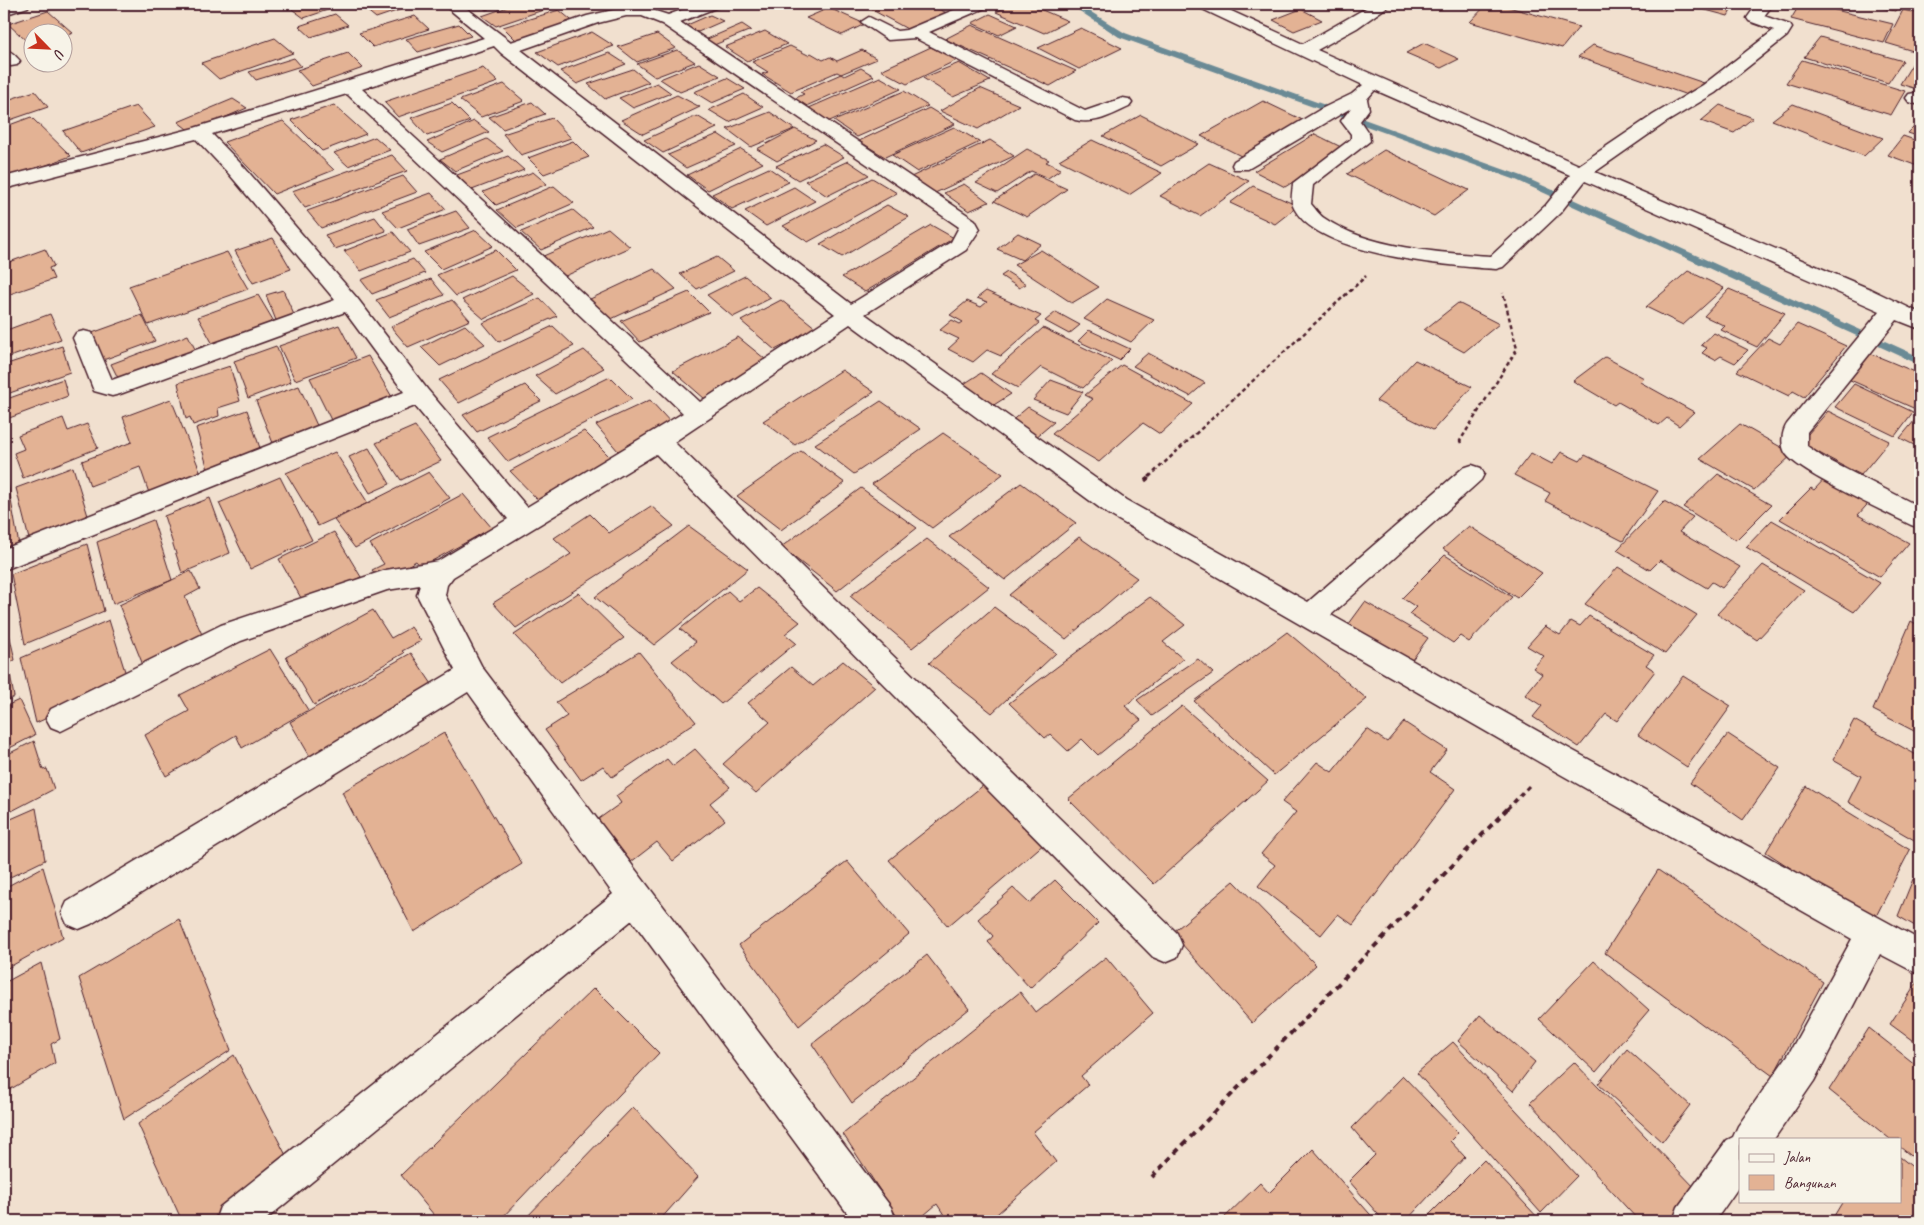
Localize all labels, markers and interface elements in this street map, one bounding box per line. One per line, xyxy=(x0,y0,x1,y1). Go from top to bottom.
north arrow xyxy=(22,22,72,72)
text: U xyxy=(49,47,69,63)
legend xyxy=(1739,1138,1902,1202)
text: Jalan xyxy=(1783,1148,1811,1167)
text: Bangunan xyxy=(1784,1174,1837,1193)

